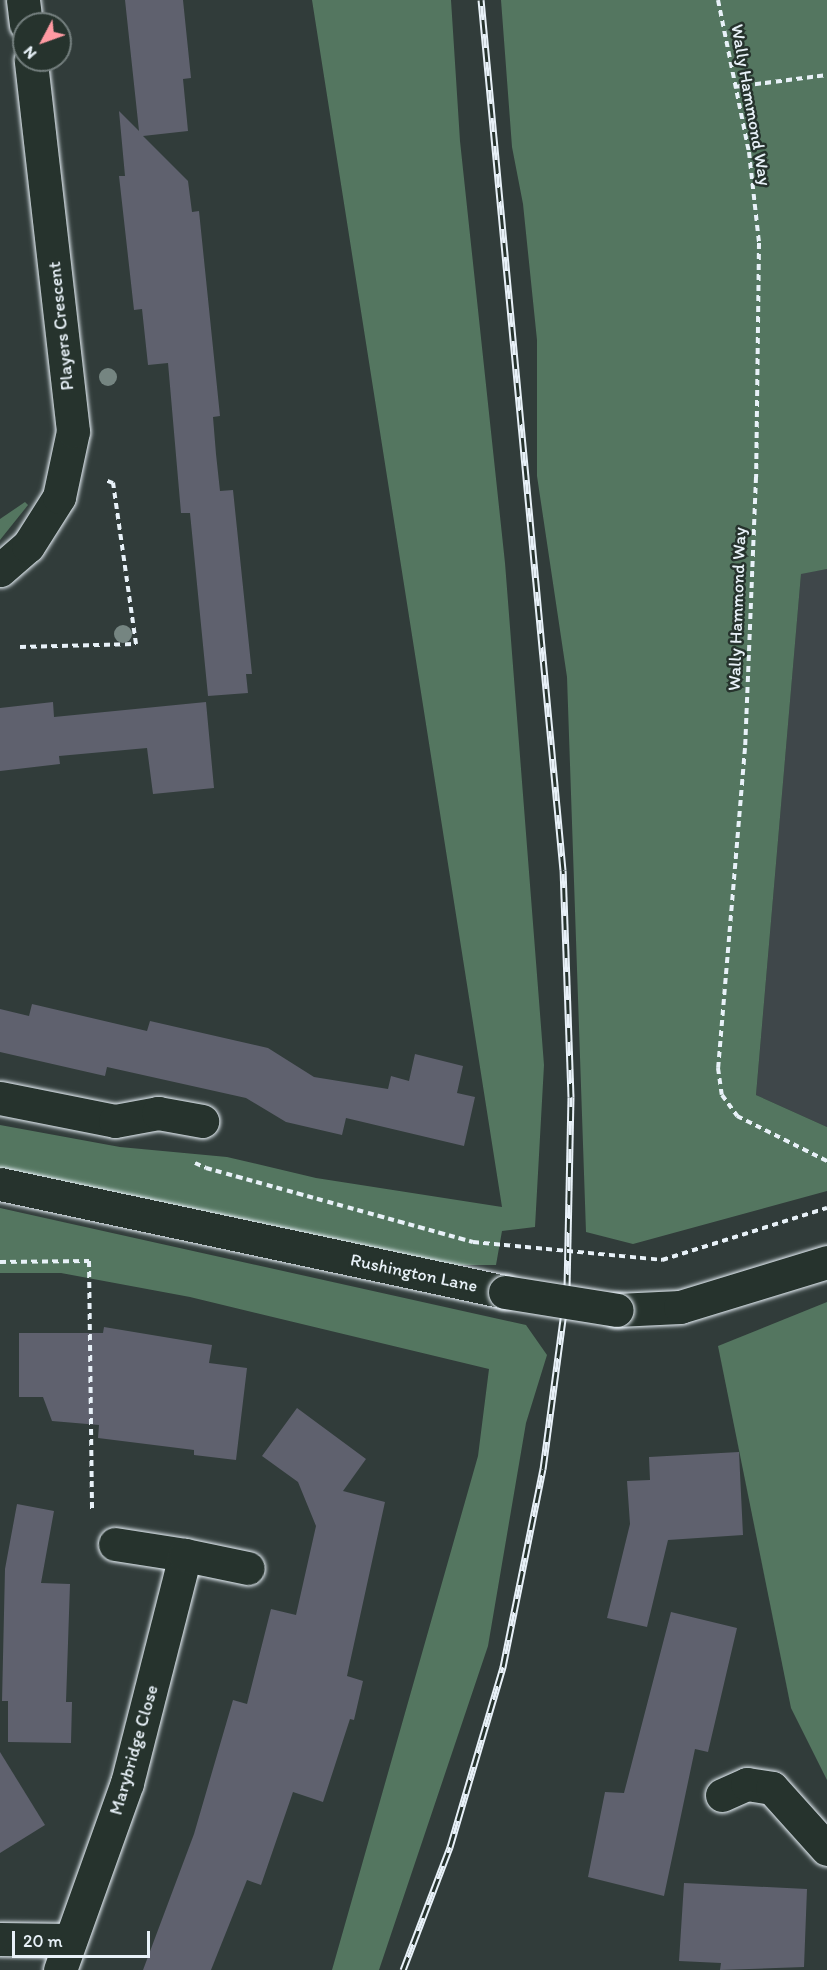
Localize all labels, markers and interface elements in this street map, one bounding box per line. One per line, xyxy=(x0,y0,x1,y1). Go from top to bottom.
north arrow xyxy=(12,12,72,72)
street label: Wally Hammond Way xyxy=(726,22,776,188)
text: N xyxy=(19,43,40,63)
street label: Players Crescent xyxy=(43,260,79,392)
street label: Wally Hammond Way xyxy=(723,527,751,691)
street label: Rushington Lane xyxy=(348,1249,480,1297)
street label: Marybridge Close xyxy=(105,1682,163,1818)
scale bar xyxy=(15,1919,153,1957)
text: 20 m xyxy=(23,1930,63,1952)

